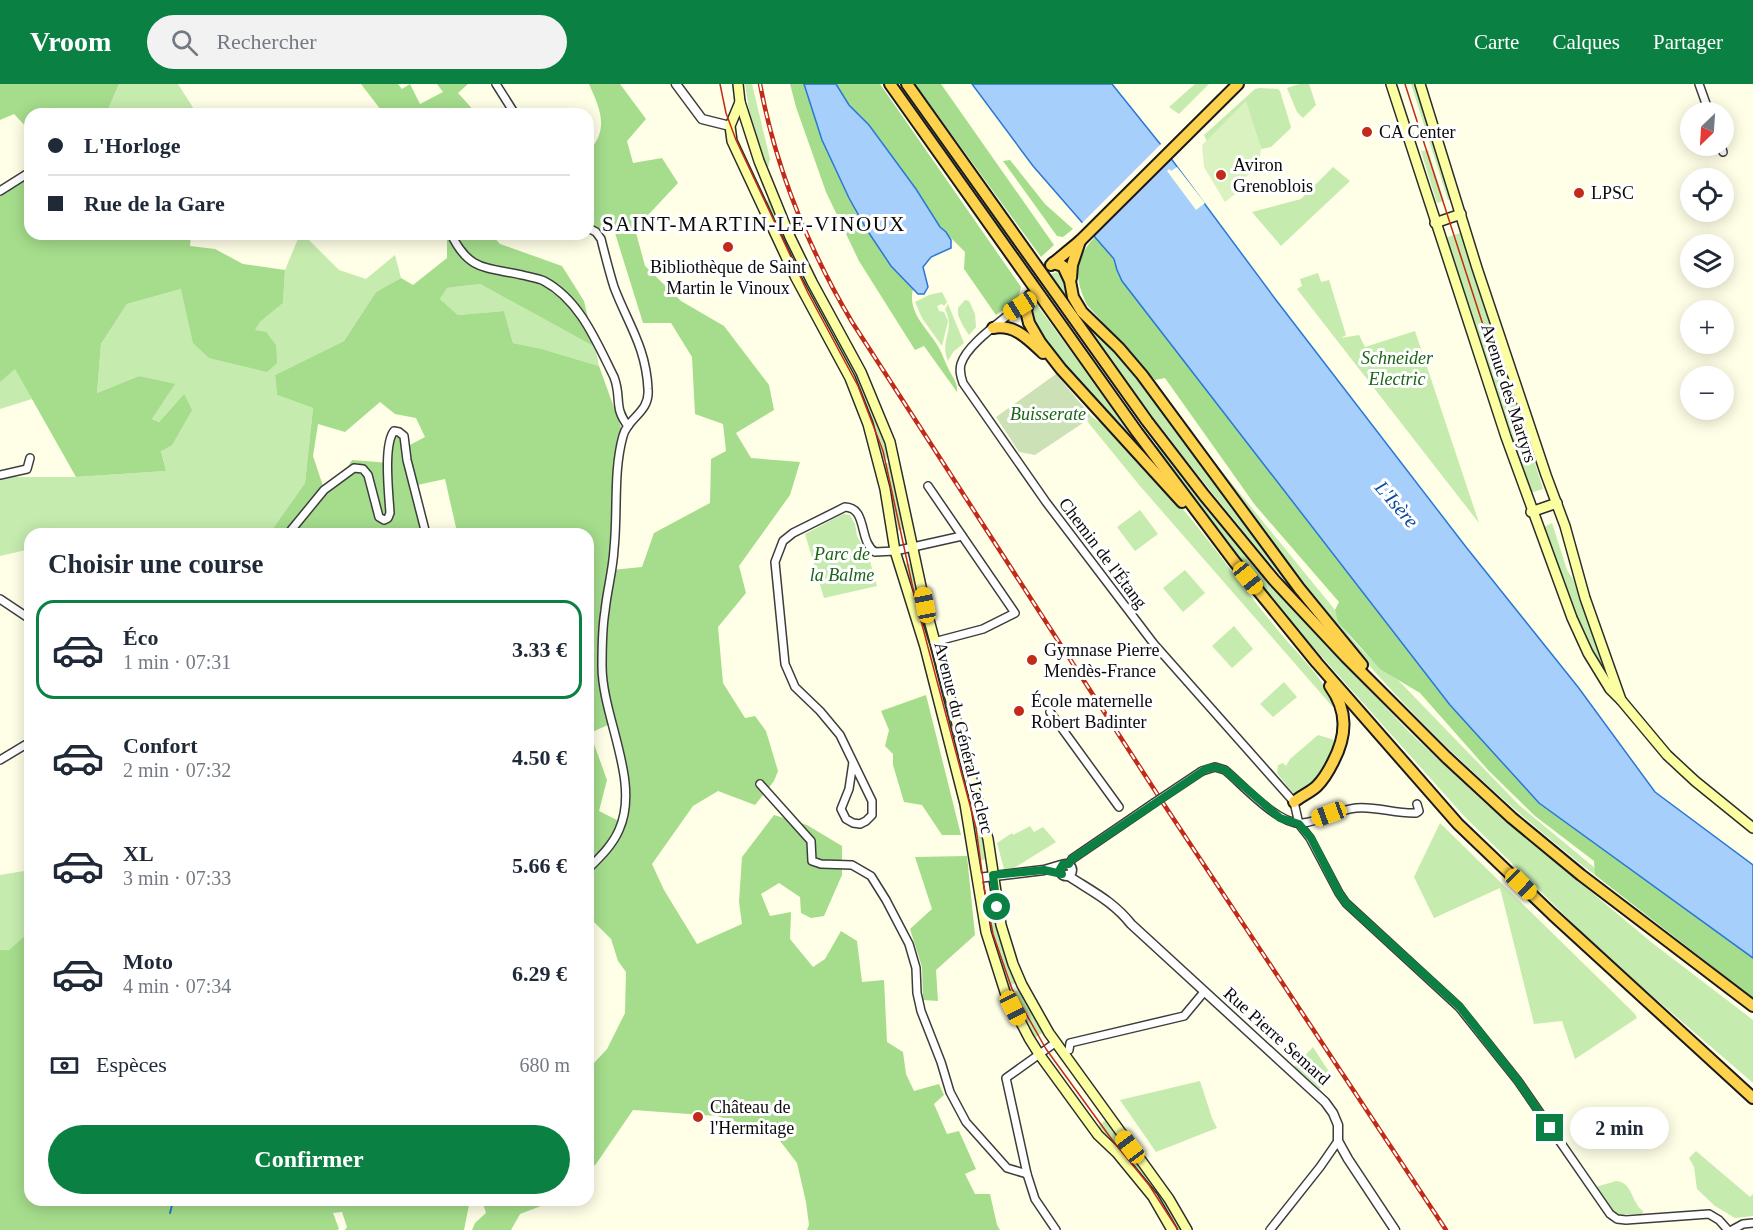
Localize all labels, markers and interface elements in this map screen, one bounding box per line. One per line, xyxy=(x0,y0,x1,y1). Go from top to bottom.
search box xyxy=(147,15,567,69)
text: Vroom xyxy=(30,26,111,57)
icon: search xyxy=(168,26,201,59)
text: Rechercher xyxy=(216,29,317,54)
text: Carte xyxy=(1474,30,1519,54)
text: Calques xyxy=(1552,30,1620,54)
text: Partager xyxy=(1653,30,1723,54)
north arrow xyxy=(1680,102,1734,156)
map controls xyxy=(1680,102,1734,420)
place label: CA Center xyxy=(1379,122,1456,142)
marker: CA Center xyxy=(1360,125,1374,139)
text: L'Horloge xyxy=(84,133,181,158)
place label: Aviron Grenoblois xyxy=(1233,155,1313,196)
marker: Aviron Grenoblois xyxy=(1214,168,1228,182)
button: locate xyxy=(1680,168,1734,222)
place label: LPSC xyxy=(1591,183,1634,203)
marker: LPSC xyxy=(1572,186,1586,200)
text: Rue de la Gare xyxy=(84,191,225,216)
district label: SAINT-MARTIN-LE-VINOUX xyxy=(602,212,906,236)
button: layers xyxy=(1680,234,1734,288)
marker: Bibliothèque de Saint Martin le Vinoux xyxy=(721,240,735,254)
place label: Bibliothèque de Saint Martin le Vinoux xyxy=(650,257,806,298)
car xyxy=(1000,289,1040,323)
button: + xyxy=(1680,300,1734,354)
street label: Avenue des Martyrs xyxy=(1477,321,1541,465)
park label: Schneider Electric xyxy=(1361,348,1434,389)
button: − xyxy=(1680,366,1734,420)
park label: Buisserate xyxy=(1010,404,1086,424)
water label: L'Isère xyxy=(1370,475,1423,532)
street label: Chemin de l'Étang xyxy=(1055,493,1152,612)
park label: Parc de la Balme xyxy=(810,544,874,585)
text: Choisir une course xyxy=(48,549,264,579)
car xyxy=(1230,558,1266,598)
car xyxy=(913,586,937,624)
icon: car xyxy=(51,623,105,677)
text: Éco xyxy=(123,625,158,650)
text: 3.33 € xyxy=(512,637,567,662)
street label: Avenue du Général Leclerc xyxy=(930,640,998,836)
place label: Gymnase Pierre Mendès-France xyxy=(1044,640,1159,681)
text: 1 min · 07:31 xyxy=(123,651,231,673)
marker: Gymnase Pierre Mendès-France xyxy=(1025,653,1039,667)
place label: École maternelle Robert Badinter xyxy=(1031,690,1152,732)
marker: École maternelle Robert Badinter xyxy=(1012,704,1026,718)
icon: car xyxy=(51,731,105,785)
text: Confort xyxy=(123,733,198,758)
text: 4.50 € xyxy=(512,745,567,770)
text: 2 min · 07:32 xyxy=(123,759,231,781)
car xyxy=(1309,799,1349,829)
icon: car xyxy=(51,839,105,893)
text: XL xyxy=(123,841,154,866)
text: 5.66 € xyxy=(512,853,567,878)
car xyxy=(1502,865,1540,903)
text: 3 min · 07:33 xyxy=(123,867,231,889)
route start xyxy=(983,893,1010,920)
icon: car xyxy=(51,947,105,1001)
text: Moto xyxy=(123,949,173,974)
text: 6.29 € xyxy=(512,961,567,986)
text: 4 min · 07:34 xyxy=(123,975,231,997)
street label: Rue Pierre Semard xyxy=(1220,983,1334,1089)
car xyxy=(997,988,1029,1028)
icon: cash xyxy=(48,1049,81,1082)
text: Espèces xyxy=(96,1052,167,1077)
text: 680 m xyxy=(519,1054,570,1076)
place label: Château de l'Hermitage xyxy=(710,1097,794,1138)
callout: 2 min xyxy=(1571,1107,1670,1149)
marker: Château de l'Hermitage xyxy=(691,1110,705,1124)
route end xyxy=(1536,1114,1563,1141)
text: 2 min xyxy=(1595,1117,1644,1139)
button: Confirmer xyxy=(48,1125,570,1194)
car xyxy=(1112,1127,1148,1167)

